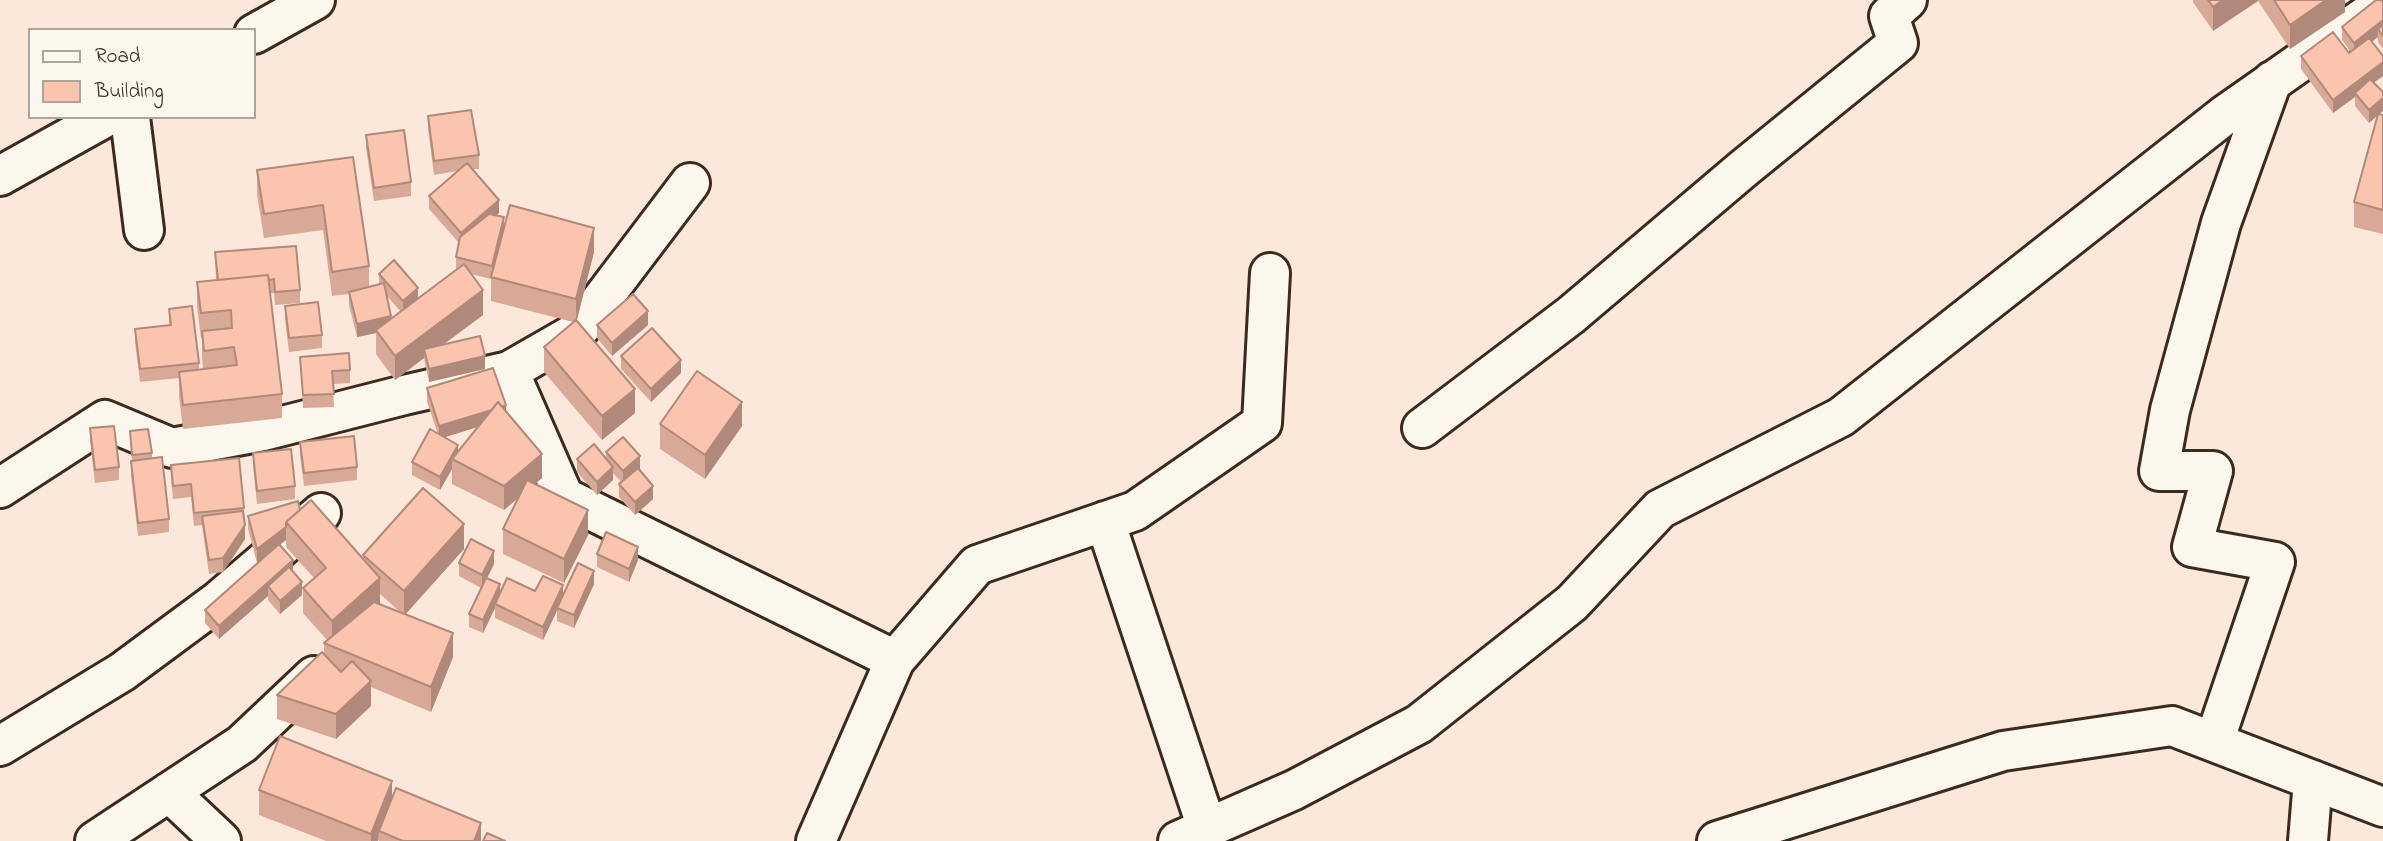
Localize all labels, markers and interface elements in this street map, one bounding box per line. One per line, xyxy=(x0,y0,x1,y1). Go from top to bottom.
legend xyxy=(28,28,256,119)
text: Road xyxy=(95,42,141,72)
text: Building xyxy=(95,77,164,107)

